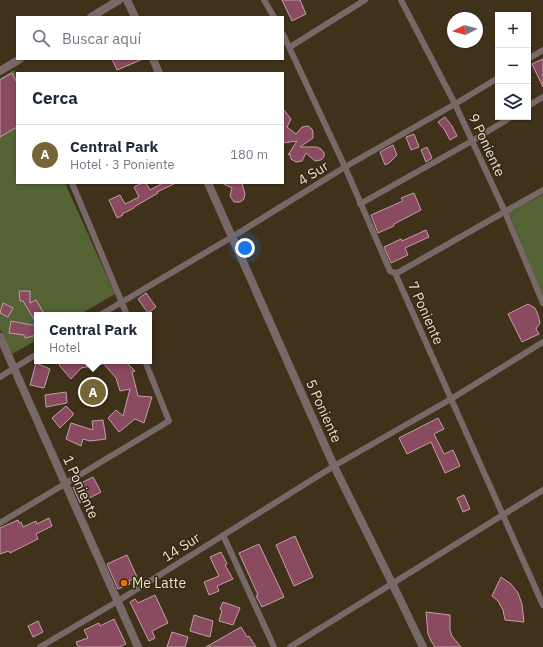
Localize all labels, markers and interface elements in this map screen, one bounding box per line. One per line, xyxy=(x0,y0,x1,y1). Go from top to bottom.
north arrow xyxy=(447,12,483,48)
map controls xyxy=(495,12,531,120)
button: + xyxy=(495,12,531,48)
search box xyxy=(16,16,284,60)
icon: search xyxy=(30,27,52,49)
text: Buscar aquí xyxy=(62,29,141,48)
button: − xyxy=(495,48,531,84)
button: layers xyxy=(495,84,531,120)
text: Cerca xyxy=(32,87,78,109)
street label: 9 Poniente xyxy=(465,111,510,180)
text: Central Park xyxy=(70,137,158,156)
text: A xyxy=(41,146,49,163)
text: 180 m xyxy=(230,146,268,163)
text: Hotel · 3 Poniente xyxy=(70,156,175,173)
street label: 4 Sur xyxy=(294,157,332,189)
your location xyxy=(235,238,255,258)
street label: 7 Poniente xyxy=(404,279,448,348)
popup xyxy=(34,312,152,364)
text: Central Park xyxy=(49,320,137,339)
text: Hotel xyxy=(49,339,81,356)
pin: A xyxy=(80,377,106,407)
street label: 5 Poniente xyxy=(302,377,346,446)
street label: 1 Poniente xyxy=(59,453,103,522)
street label: 14 Sur xyxy=(159,528,203,566)
place label: Me Latte xyxy=(132,574,186,592)
marker: Me Latte xyxy=(119,578,129,588)

